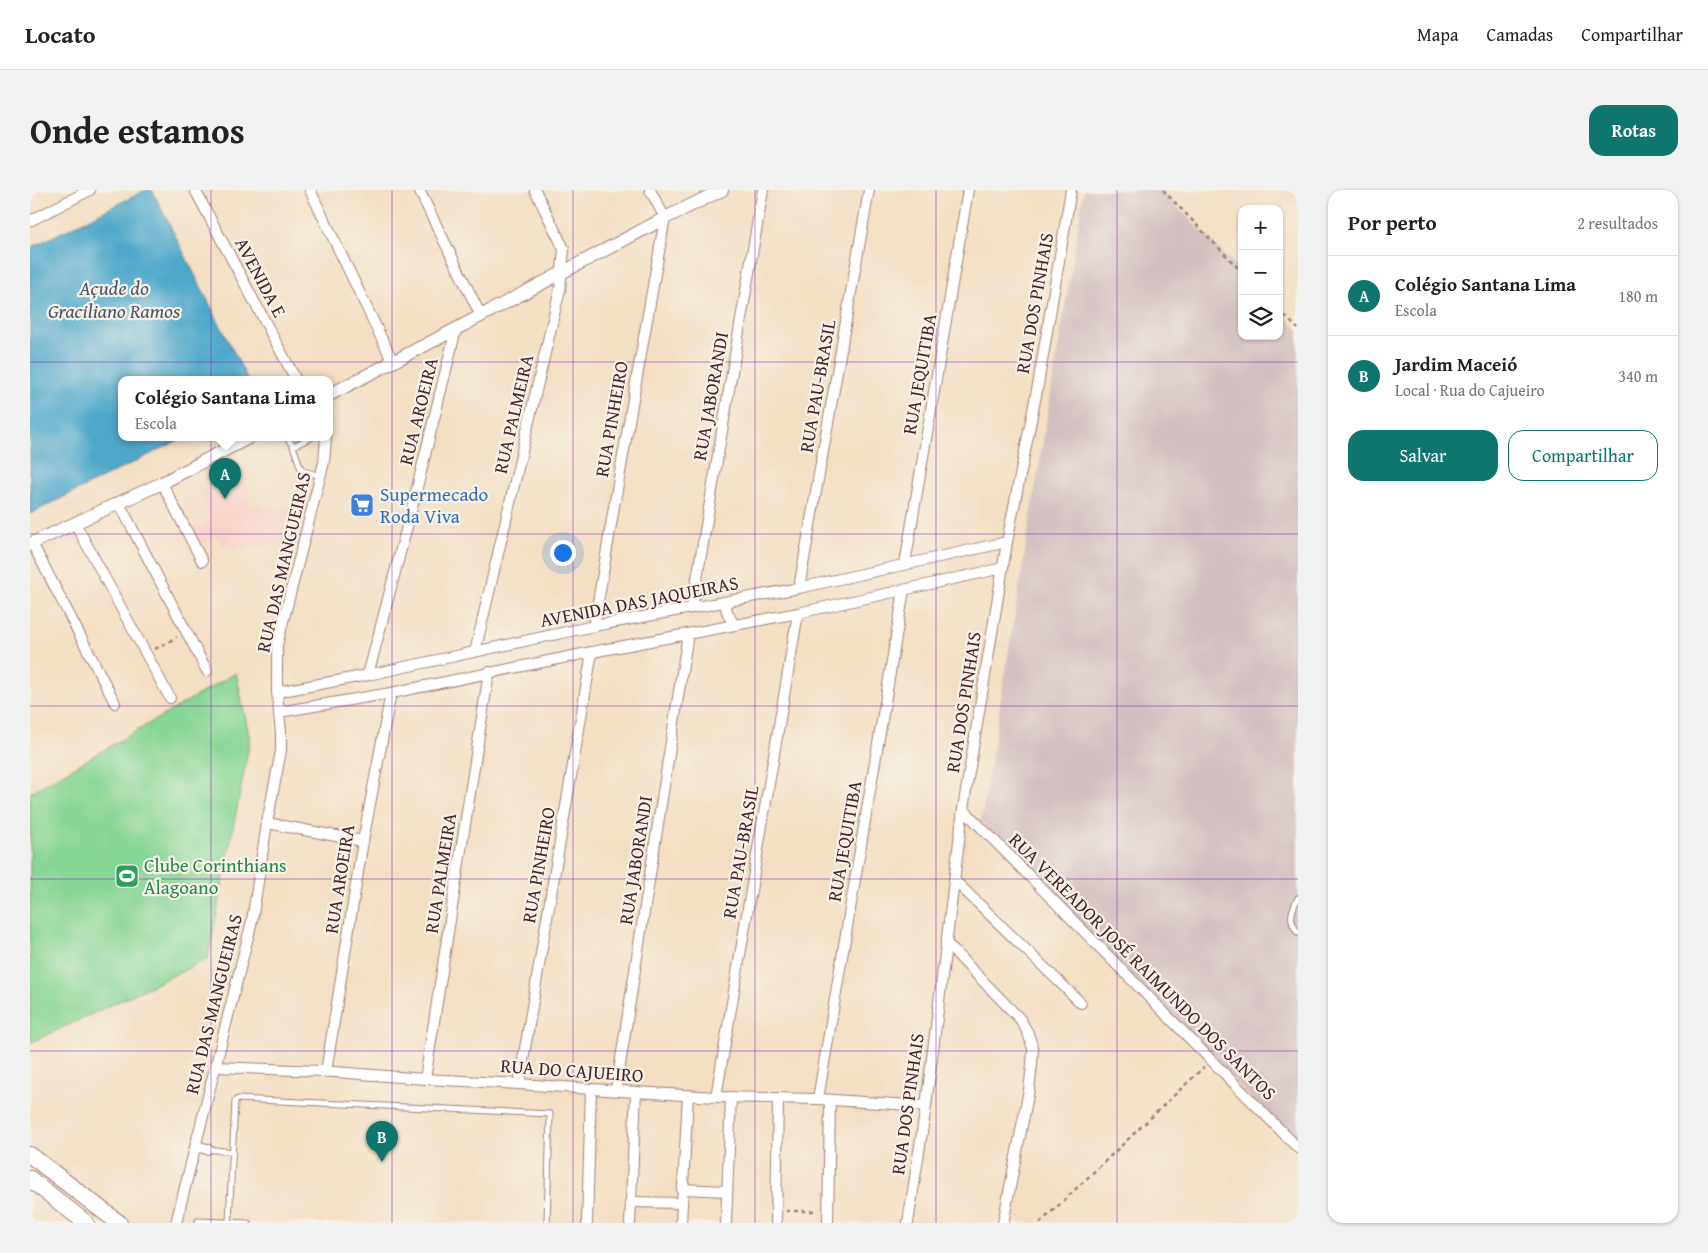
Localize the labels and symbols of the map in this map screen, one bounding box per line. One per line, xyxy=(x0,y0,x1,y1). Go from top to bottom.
street label: RUA DOS PINHAIS xyxy=(1008,230,1060,376)
street label: AVENIDA E xyxy=(228,232,294,322)
water label: Açude do Graciliano Ramos xyxy=(48,273,181,325)
street label: RUA JEQUITIBA xyxy=(895,311,944,437)
street label: RUA PAU-BRASIL xyxy=(792,317,842,455)
street label: RUA JABORANDI xyxy=(685,329,735,463)
street label: RUA PALMEIRA xyxy=(486,351,540,476)
street label: RUA AROEIRA xyxy=(391,354,445,468)
street label: RUA PINHEIRO xyxy=(587,359,635,479)
pin: A xyxy=(209,458,241,499)
street label: RUA DAS MANGUEIRAS xyxy=(249,469,317,655)
place label: Supermecado Roda Viva xyxy=(380,480,488,530)
supermarket icon: Supermecado Roda Viva xyxy=(349,492,375,518)
your location xyxy=(550,540,576,566)
street label: AVENIDA DAS JAQUEIRAS xyxy=(537,568,741,634)
street label: RUA DOS PINHAIS xyxy=(938,629,988,775)
street label: RUA JEQUITIBA xyxy=(820,778,869,904)
street label: RUA PAU-BRASIL xyxy=(715,783,765,921)
street label: RUA JABORANDI xyxy=(611,793,659,927)
street label: RUA PINHEIRO xyxy=(514,805,562,925)
street label: RUA PALMEIRA xyxy=(417,810,463,935)
street label: RUA AROEIRA xyxy=(317,822,362,936)
street label: RUA VEREADOR JOSÉ RAIMUNDO DOS SANTOS xyxy=(1003,826,1283,1106)
place label: Clube Corinthians Alagoano xyxy=(144,851,287,901)
sports icon: Clube Corinthians Alagoano xyxy=(114,863,140,889)
street label: RUA DAS MANGUEIRAS xyxy=(177,911,249,1097)
street label: RUA DOS PINHAIS xyxy=(883,1031,931,1177)
street label: RUA DO CAJUEIRO xyxy=(500,1051,644,1089)
pin: B xyxy=(366,1121,398,1162)

